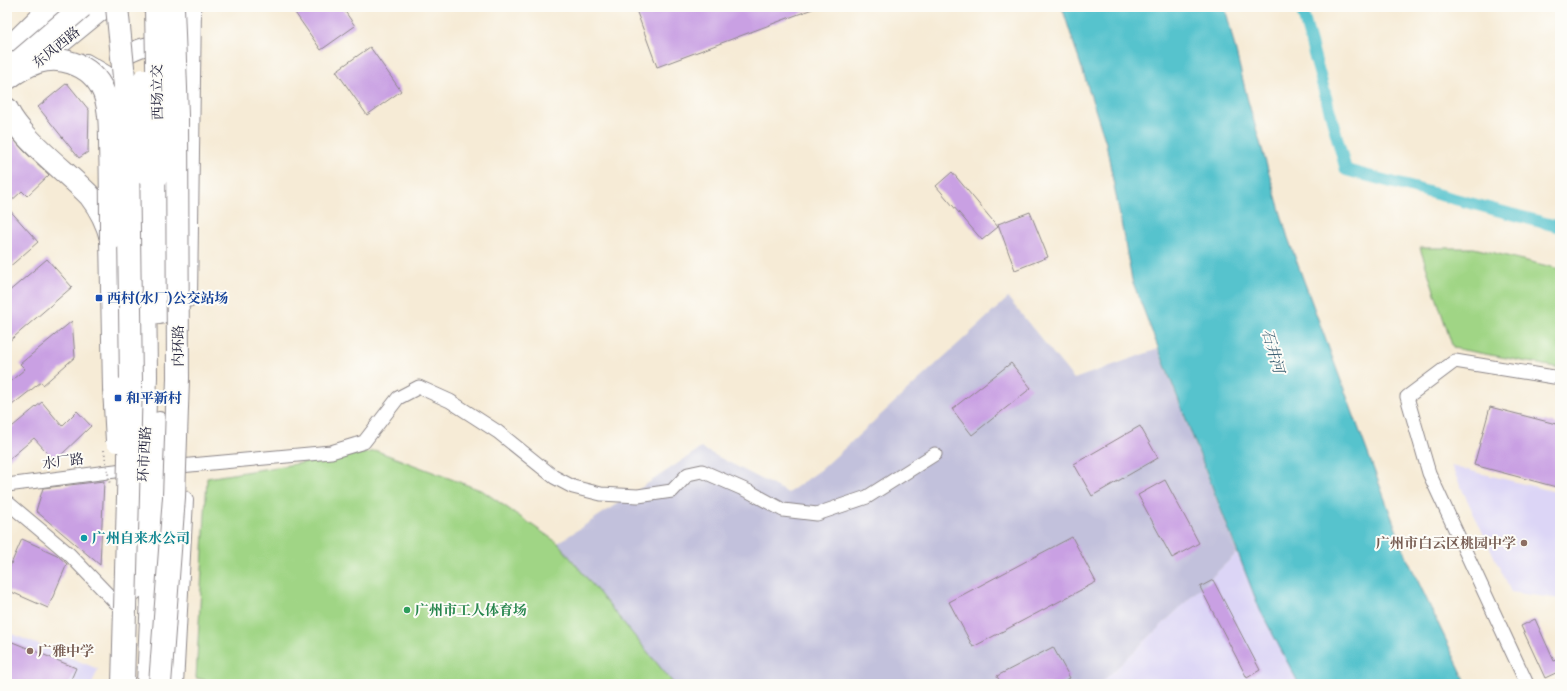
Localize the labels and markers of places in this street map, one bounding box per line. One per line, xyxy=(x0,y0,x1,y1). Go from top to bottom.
place label: 西村(水厂)公交站场 xyxy=(107,288,228,308)
marker: 西村(水厂)公交站场 xyxy=(94,293,104,303)
place label: 和平新村 xyxy=(126,388,182,408)
marker: 和平新村 xyxy=(113,393,123,403)
place label: 广州自来水公司 xyxy=(92,528,190,548)
marker: 广州自来水公司 xyxy=(79,533,89,543)
place label: 广州市白云区桃园中学 xyxy=(1376,533,1516,553)
marker: 广州市白云区桃园中学 xyxy=(1519,538,1529,548)
place label: 广州市工人体育场 xyxy=(415,600,527,620)
marker: 广州市工人体育场 xyxy=(402,605,412,615)
place label: 广雅中学 xyxy=(38,641,94,661)
marker: 广雅中学 xyxy=(25,646,35,656)

